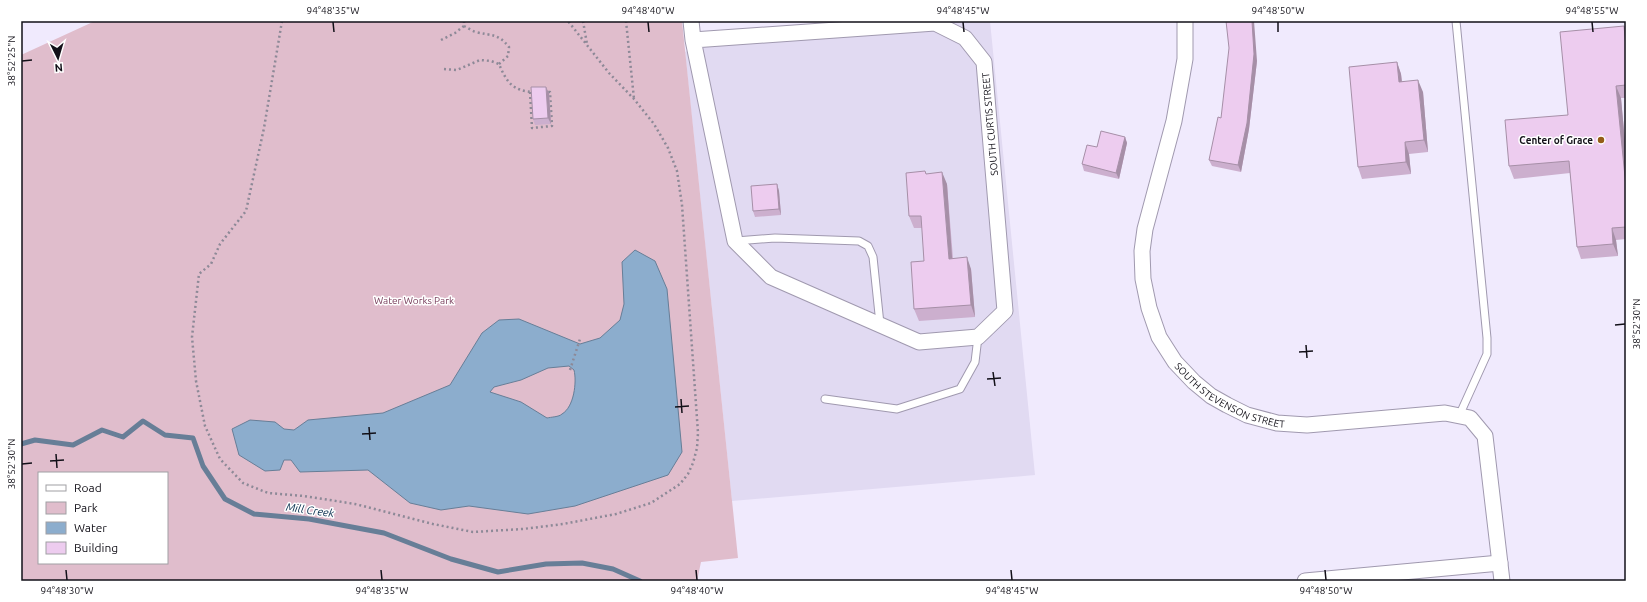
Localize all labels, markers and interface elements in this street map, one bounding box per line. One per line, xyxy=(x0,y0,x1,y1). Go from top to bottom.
text: 94°48'35"W xyxy=(307,5,359,16)
text: 94°48'40"W xyxy=(622,5,674,16)
text: 94°48'45"W xyxy=(937,5,989,16)
text: 94°48'50"W xyxy=(1252,5,1304,16)
text: 94°48'55"W xyxy=(1566,5,1618,16)
text: 38°52'25"N xyxy=(6,36,17,86)
north arrow xyxy=(38,38,78,78)
text: N xyxy=(54,62,63,74)
street label: SOUTH CURTIS STREET xyxy=(980,72,1000,176)
place label: Center of Grace xyxy=(1519,135,1593,146)
marker: Center of Grace xyxy=(1596,135,1606,145)
park label: Water Works Park xyxy=(374,295,454,306)
text: 38°52'30"N xyxy=(1631,299,1642,349)
street label: SOUTH STEVENSON STREET xyxy=(1173,360,1286,429)
text: 38°52'30"N xyxy=(6,439,17,489)
legend xyxy=(38,472,168,564)
text: Road xyxy=(74,481,102,494)
text: Park xyxy=(74,501,98,514)
water label: Mill Creek xyxy=(285,501,335,519)
text: Water xyxy=(74,521,107,534)
text: Building xyxy=(74,541,118,554)
text: 94°48'30"W xyxy=(41,585,93,596)
text: 94°48'35"W xyxy=(356,585,408,596)
text: 94°48'40"W xyxy=(671,585,723,596)
text: 94°48'45"W xyxy=(986,585,1038,596)
text: 94°48'50"W xyxy=(1300,585,1352,596)

